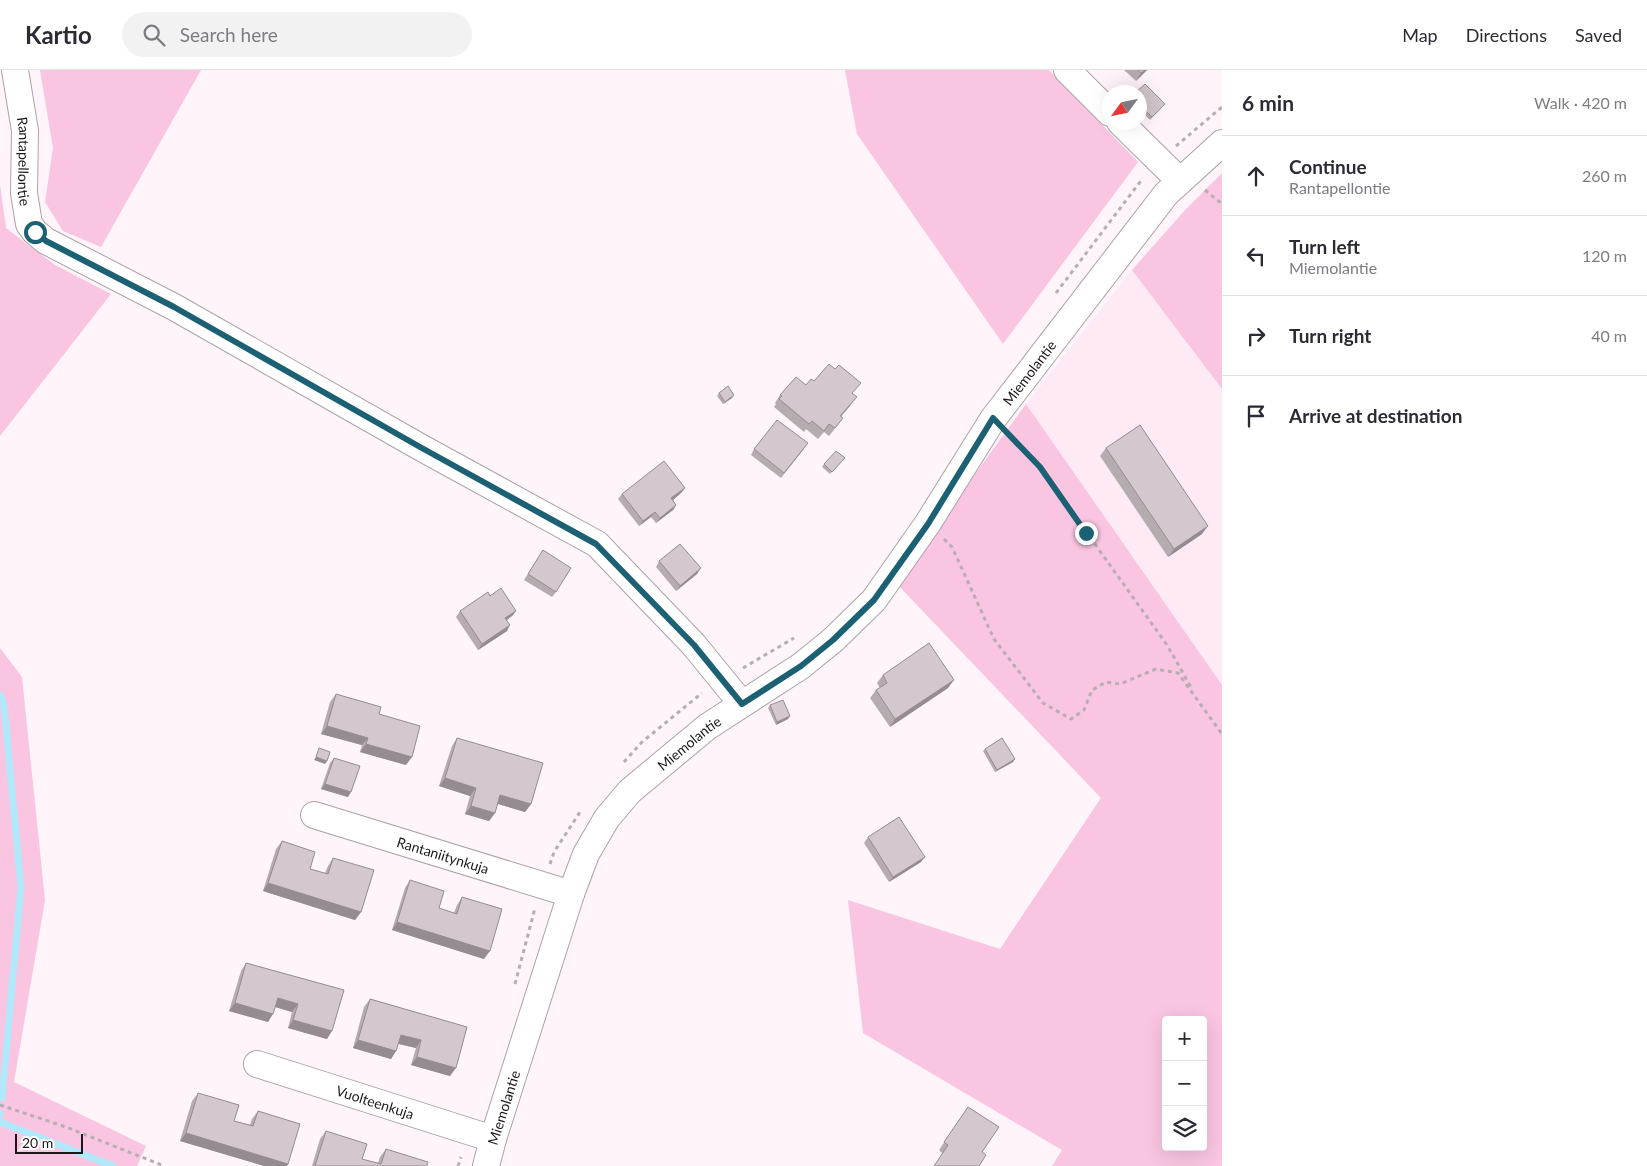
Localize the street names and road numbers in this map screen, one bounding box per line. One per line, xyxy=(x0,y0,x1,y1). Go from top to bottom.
street label: Rantapellontie xyxy=(14,116,34,207)
street label: Miemolantie xyxy=(999,337,1059,408)
street label: Miemolantie xyxy=(653,712,724,774)
street label: Rantaniitynkuja xyxy=(395,833,491,877)
street label: Miemolantie xyxy=(483,1068,523,1147)
street label: Vuolteenkuja xyxy=(334,1081,416,1122)

